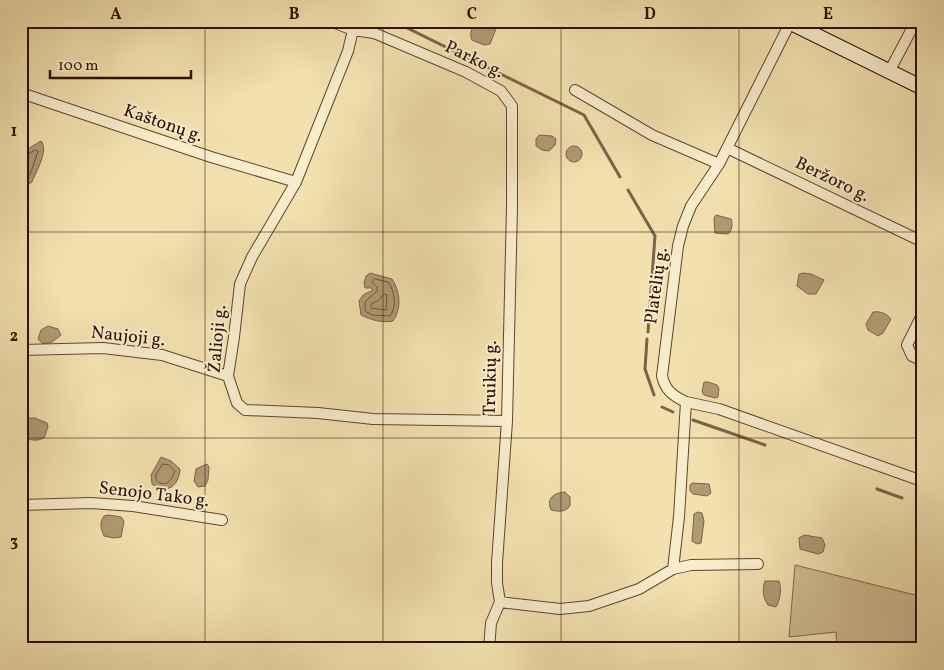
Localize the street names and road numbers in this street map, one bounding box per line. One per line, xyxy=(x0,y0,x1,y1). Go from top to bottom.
street label: Parko g. xyxy=(440,35,508,85)
street label: Kaštonų g. xyxy=(120,99,206,149)
street label: Beržoro g. xyxy=(791,151,873,209)
street label: Platelių g. xyxy=(639,246,675,326)
street label: Žalioji g. xyxy=(203,304,233,374)
street label: Naujoji g. xyxy=(90,321,166,353)
street label: Truikių g. xyxy=(478,340,504,416)
street label: Senojo Tako g. xyxy=(97,476,211,514)

